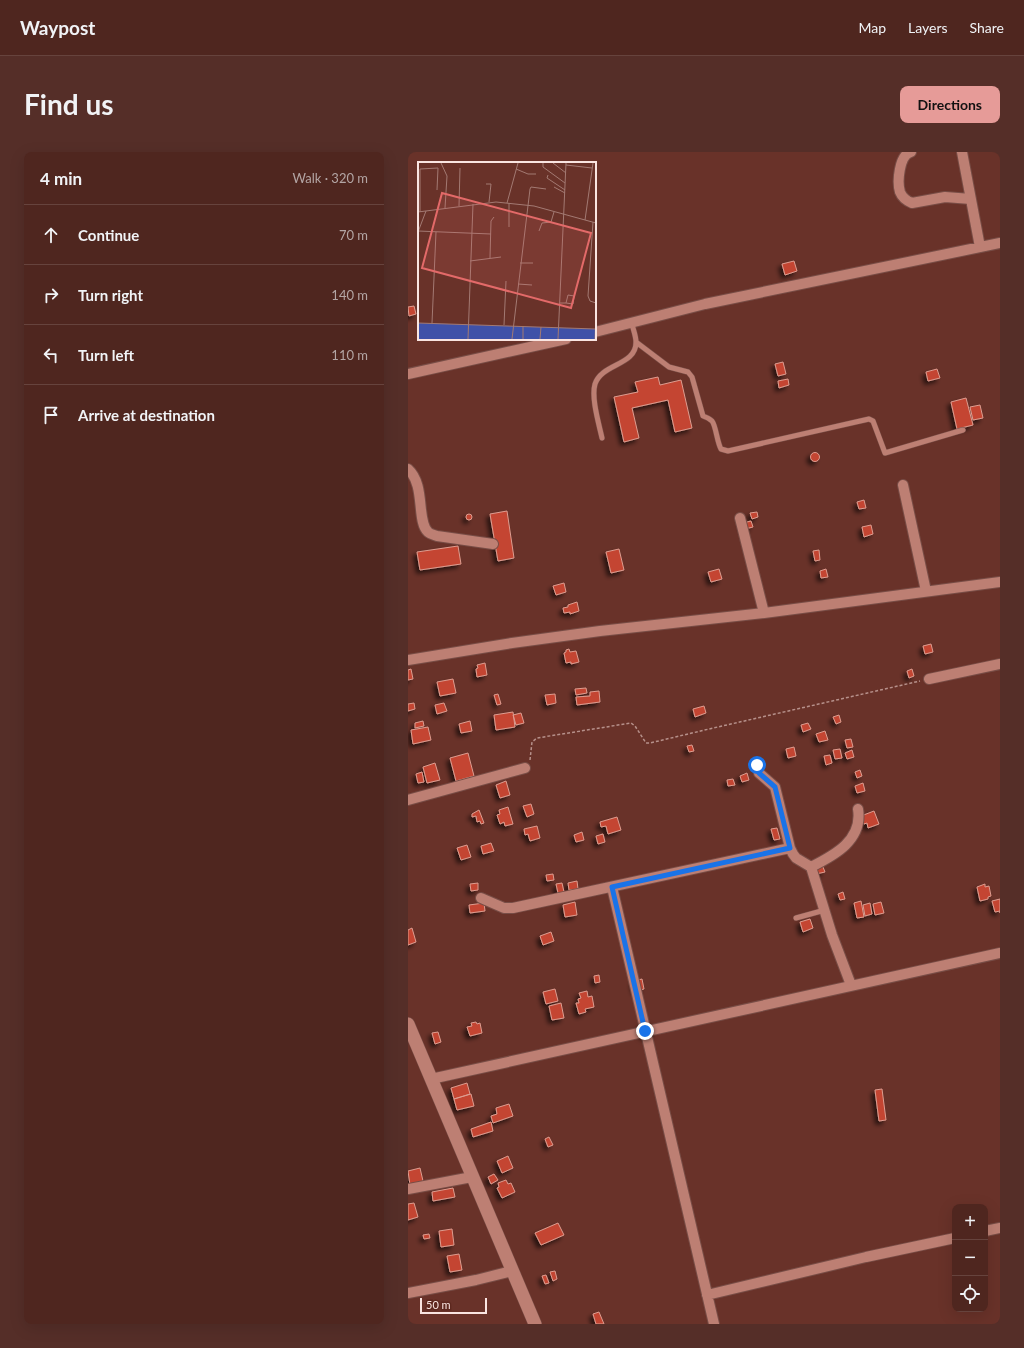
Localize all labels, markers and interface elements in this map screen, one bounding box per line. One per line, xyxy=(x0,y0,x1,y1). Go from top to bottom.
text: Waypost xyxy=(20,16,95,39)
text: Map xyxy=(858,19,886,36)
text: Layers xyxy=(908,19,948,36)
text: Share xyxy=(970,19,1004,36)
button: Directions xyxy=(900,86,1000,123)
text: Find us xyxy=(24,87,114,121)
inset map xyxy=(418,162,596,340)
text: 4 min xyxy=(40,168,82,189)
text: Walk · 320 m xyxy=(292,170,368,186)
icon: ahead xyxy=(40,224,62,246)
text: Continue xyxy=(78,226,139,244)
text: 70 m xyxy=(339,227,368,243)
icon: right xyxy=(40,284,62,306)
text: Turn right xyxy=(78,286,143,304)
text: 140 m xyxy=(331,287,368,303)
icon: left xyxy=(40,344,62,366)
text: Turn left xyxy=(78,346,134,364)
text: 110 m xyxy=(331,347,368,363)
icon: arrive xyxy=(40,404,62,426)
text: Arrive at destination xyxy=(78,406,215,424)
route start xyxy=(748,756,766,774)
route end xyxy=(636,1022,654,1040)
map controls xyxy=(952,1204,988,1312)
button: + xyxy=(952,1204,988,1240)
button: − xyxy=(952,1240,988,1276)
button: locate xyxy=(952,1276,988,1312)
scale bar xyxy=(420,1296,487,1315)
text: 50 m xyxy=(426,1298,451,1311)

